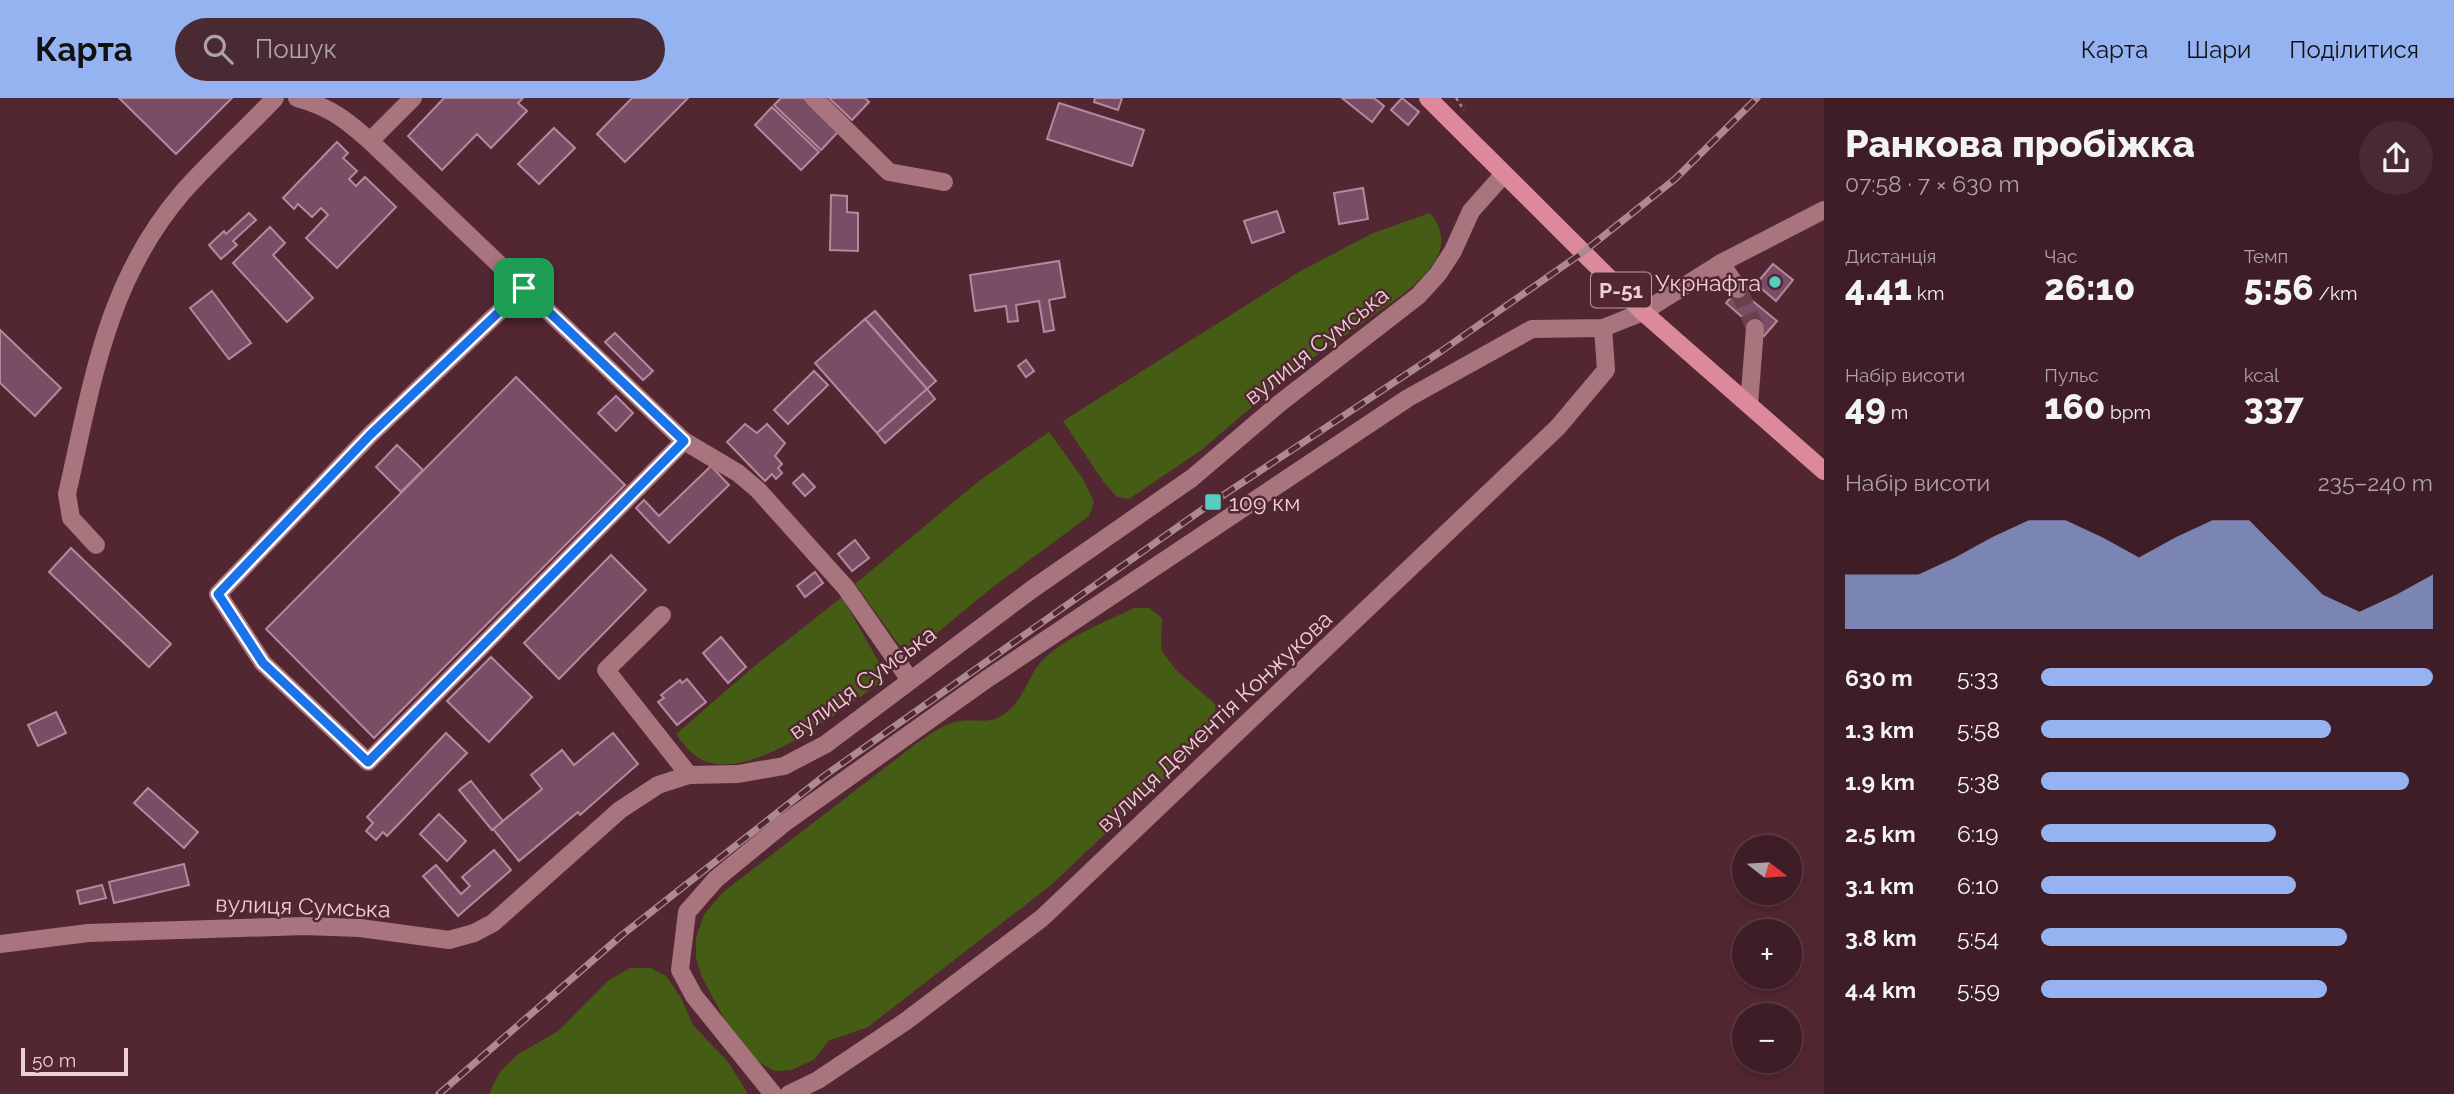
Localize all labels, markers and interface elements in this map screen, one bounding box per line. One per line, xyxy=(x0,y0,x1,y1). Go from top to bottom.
search box xyxy=(175,18,665,81)
text: Карта xyxy=(35,30,133,69)
icon: search xyxy=(199,30,237,68)
text: Пошук xyxy=(255,34,337,64)
text: Карта xyxy=(2081,35,2148,64)
text: Шари xyxy=(2186,35,2251,64)
text: Поділитися xyxy=(2289,35,2419,64)
text: Ранкова пробіжка xyxy=(1845,121,2195,166)
button: share xyxy=(2359,121,2433,195)
text: 07:58 · 7 × 630 m xyxy=(1845,170,2020,197)
text: Дистанція xyxy=(1845,245,1936,267)
text: Час xyxy=(2044,245,2077,267)
text: Темп xyxy=(2244,245,2288,267)
pin xyxy=(494,258,554,318)
text: 4.41 xyxy=(1845,267,1912,308)
text: 26:10 xyxy=(2044,267,2135,308)
text: 5:56 xyxy=(2244,267,2314,308)
icon: arrive xyxy=(505,269,543,307)
place label: Укрнафта xyxy=(1655,269,1761,296)
road number: Р-51 xyxy=(1591,272,1651,308)
marker: Укрнафта xyxy=(1767,274,1783,290)
street label: вулиця Сумська xyxy=(1239,280,1393,410)
text: km xyxy=(1912,282,1944,304)
text: /km xyxy=(2314,282,2357,304)
text: Набір висоти xyxy=(1845,364,1965,386)
text: Пульс xyxy=(2044,364,2099,386)
text: kcal xyxy=(2244,364,2279,386)
text: 49 xyxy=(1845,386,1886,427)
text: 160 xyxy=(2044,386,2105,427)
text: 337 xyxy=(2244,386,2304,427)
text: m xyxy=(1886,401,1908,423)
text: bpm xyxy=(2105,401,2151,423)
text: Набір висоти xyxy=(1845,469,1990,496)
text: 235–240 m xyxy=(2318,469,2433,496)
place label: 109 км xyxy=(1229,489,1300,516)
marker: 109 км xyxy=(1203,492,1223,512)
street label: вулиця Дементія Конжукова xyxy=(1091,605,1337,837)
street label: вулиця Сумська xyxy=(783,620,941,744)
text: 630 m xyxy=(1845,664,1913,691)
text: 5:33 xyxy=(1957,664,1998,691)
text: 1.3 km xyxy=(1845,716,1914,743)
text: 5:58 xyxy=(1957,716,2000,743)
text: 1.9 km xyxy=(1845,768,1915,795)
text: 5:38 xyxy=(1957,768,2000,795)
text: 2.5 km xyxy=(1845,820,1916,847)
text: 6:19 xyxy=(1957,820,1999,847)
north arrow xyxy=(1732,835,1802,905)
map controls xyxy=(1732,835,1802,1073)
text: 3.1 km xyxy=(1845,872,1914,899)
text: 6:10 xyxy=(1957,872,1999,899)
street label: вулиця Сумська xyxy=(215,889,391,923)
button: + xyxy=(1732,919,1802,989)
text: 3.8 km xyxy=(1845,924,1917,951)
text: 5:54 xyxy=(1957,924,1999,951)
text: 4.4 km xyxy=(1845,976,1916,1003)
text: 5:59 xyxy=(1957,976,2000,1003)
button: − xyxy=(1732,1003,1802,1073)
scale bar xyxy=(21,1045,128,1077)
text: 50 m xyxy=(32,1049,76,1071)

